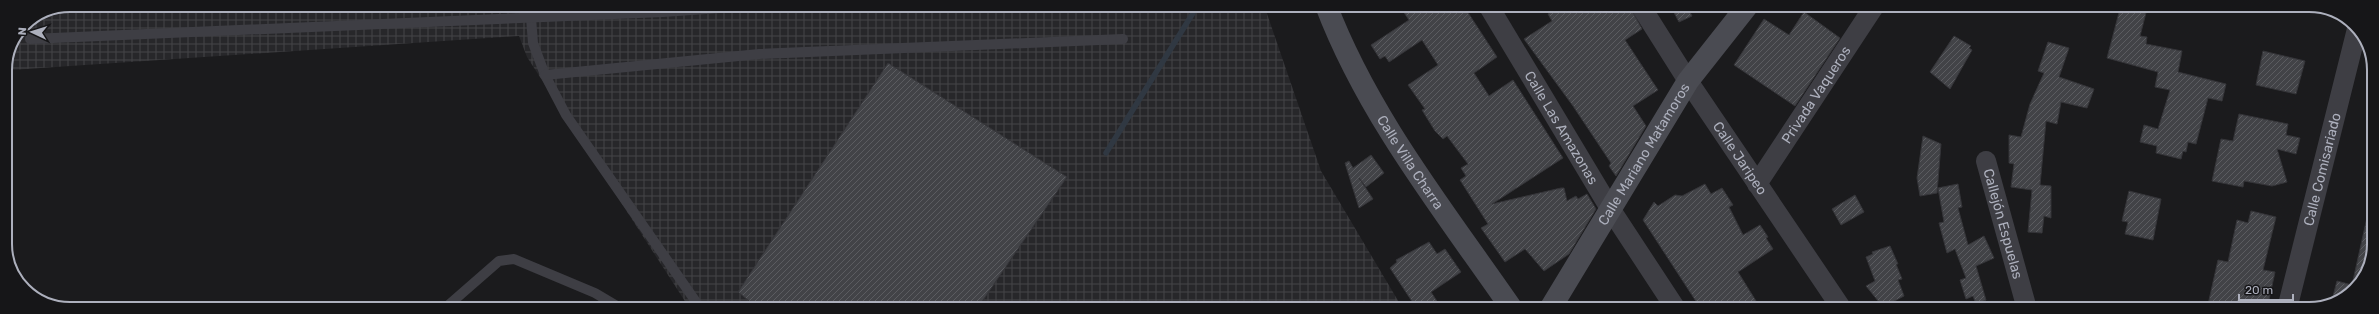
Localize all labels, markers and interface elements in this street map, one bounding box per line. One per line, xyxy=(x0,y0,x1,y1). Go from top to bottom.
north arrow xyxy=(12,12,52,52)
text: N xyxy=(16,27,29,36)
street label: Privada Vaqueros xyxy=(1778,43,1854,147)
street label: Calle Las Amazonas xyxy=(1521,68,1602,187)
street label: Calle Mariano Matamoros xyxy=(1594,80,1693,228)
street label: Calle Comisariado xyxy=(2300,111,2344,228)
street label: Calle Villa Charra xyxy=(1374,112,1448,213)
street label: Calle Jaripeo xyxy=(1709,118,1771,198)
street label: Callejón Espuelas xyxy=(1980,167,2027,281)
scale bar xyxy=(2239,276,2293,302)
text: 20 m xyxy=(2245,283,2273,297)

